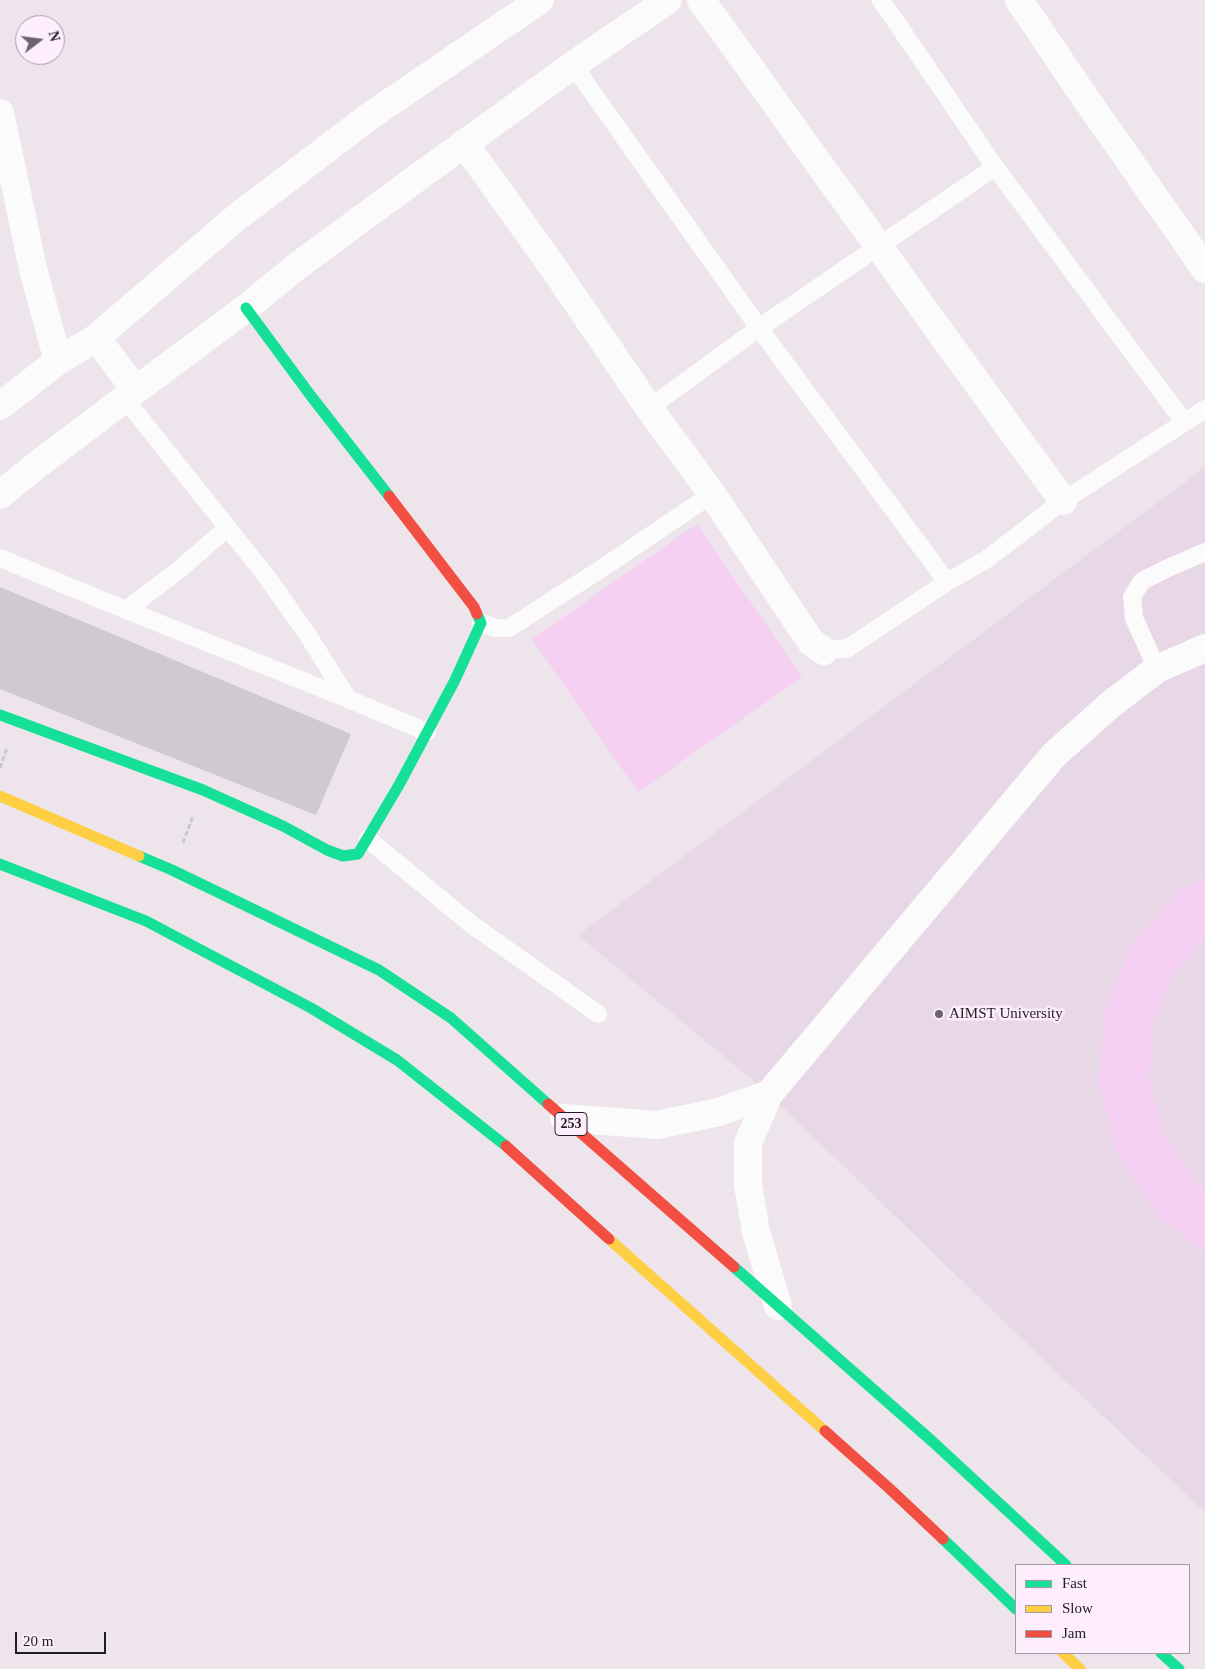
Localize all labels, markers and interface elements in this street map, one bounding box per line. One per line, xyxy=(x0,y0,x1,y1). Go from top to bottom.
north arrow xyxy=(15,15,65,65)
text: N xyxy=(45,29,63,43)
place label: AIMST University xyxy=(949,1005,1063,1023)
marker: AIMST University xyxy=(933,1008,945,1020)
road number: 253 xyxy=(555,1112,587,1136)
legend xyxy=(1015,1564,1190,1654)
text: Fast xyxy=(1062,1575,1087,1591)
text: Slow xyxy=(1062,1600,1093,1616)
scale bar xyxy=(18,1622,109,1654)
text: Jam xyxy=(1062,1625,1086,1641)
text: 20 m xyxy=(23,1633,53,1649)

